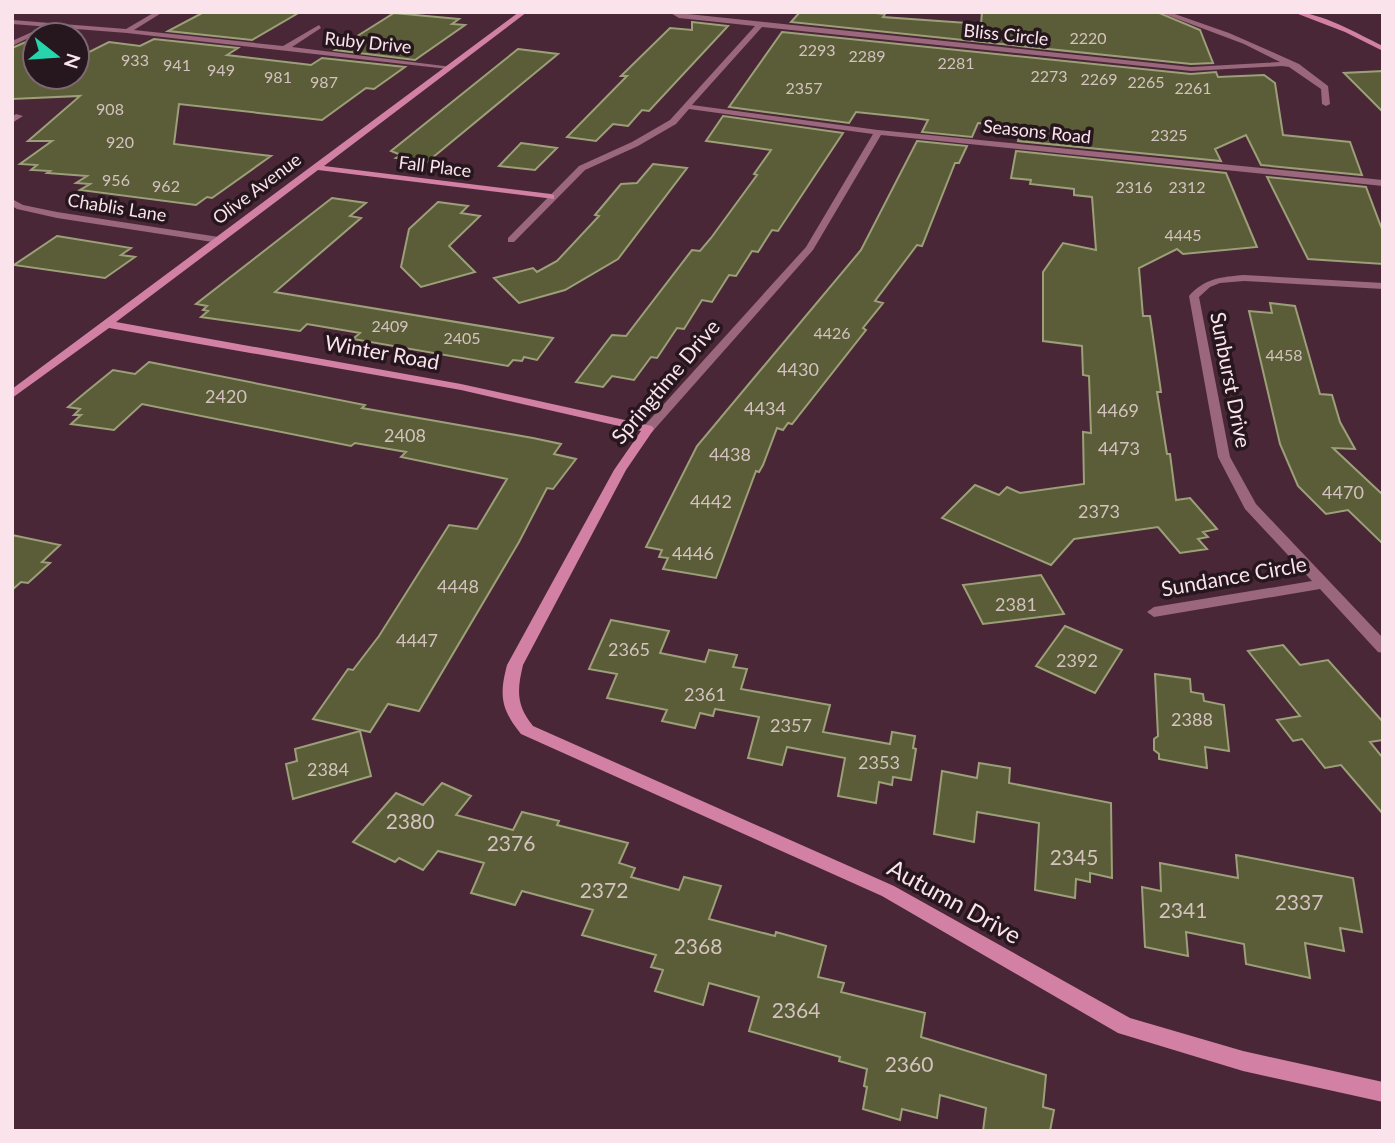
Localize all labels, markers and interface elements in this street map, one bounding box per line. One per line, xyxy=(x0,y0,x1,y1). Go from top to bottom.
street label: Bliss Circle xyxy=(963,19,1050,49)
north arrow xyxy=(21,21,91,91)
street label: Ruby Drive xyxy=(324,27,413,58)
house number: 2220 xyxy=(1069,28,1107,47)
house number: 2293 xyxy=(798,40,836,59)
house number: 2289 xyxy=(848,46,886,65)
house number: 933 xyxy=(121,50,149,69)
text: N xyxy=(60,51,86,71)
house number: 2281 xyxy=(937,53,975,72)
house number: 941 xyxy=(163,55,191,74)
house number: 949 xyxy=(207,60,235,79)
house number: 2273 xyxy=(1030,66,1068,85)
house number: 981 xyxy=(264,67,292,86)
house number: 2269 xyxy=(1080,69,1118,88)
house number: 987 xyxy=(310,72,338,91)
house number: 2265 xyxy=(1127,72,1165,91)
house number: 2357 xyxy=(785,78,823,97)
house number: 2261 xyxy=(1174,78,1212,97)
house number: 908 xyxy=(96,99,124,118)
street label: Seasons Road xyxy=(982,114,1092,148)
house number: 2325 xyxy=(1150,125,1188,144)
house number: 920 xyxy=(106,132,134,151)
street label: Olive Avenue xyxy=(208,148,305,229)
street label: Fall Place xyxy=(398,151,473,181)
house number: 956 xyxy=(102,170,130,189)
house number: 962 xyxy=(152,176,180,195)
house number: 2316 xyxy=(1115,177,1153,196)
house number: 2312 xyxy=(1168,177,1206,196)
street label: Chablis Lane xyxy=(66,188,168,226)
house number: 4445 xyxy=(1164,225,1202,244)
street label: Sunburst Drive xyxy=(1206,310,1257,450)
street label: Springtime Drive xyxy=(605,314,724,448)
house number: 2409 xyxy=(371,316,409,335)
house number: 4426 xyxy=(813,323,851,342)
house number: 2405 xyxy=(443,328,481,347)
street label: Winter Road xyxy=(323,329,442,374)
house number: 4458 xyxy=(1265,345,1303,364)
house number: 4430 xyxy=(777,358,819,380)
house number: 2420 xyxy=(205,385,247,407)
house number: 4434 xyxy=(744,397,786,419)
house number: 4469 xyxy=(1097,399,1139,421)
house number: 2408 xyxy=(384,424,426,446)
house number: 4473 xyxy=(1098,437,1140,459)
house number: 4438 xyxy=(709,443,751,465)
house number: 4470 xyxy=(1322,481,1364,503)
house number: 4442 xyxy=(690,490,732,512)
house number: 2373 xyxy=(1078,500,1120,522)
house number: 4446 xyxy=(672,542,714,564)
street label: Sundance Circle xyxy=(1159,550,1308,601)
house number: 4448 xyxy=(437,575,479,597)
house number: 2381 xyxy=(995,593,1037,615)
house number: 4447 xyxy=(396,629,438,651)
house number: 2365 xyxy=(608,638,650,660)
house number: 2392 xyxy=(1056,649,1098,671)
house number: 2361 xyxy=(684,683,726,705)
house number: 2388 xyxy=(1171,708,1213,730)
house number: 2357 xyxy=(770,714,812,736)
house number: 2353 xyxy=(858,751,900,773)
house number: 2384 xyxy=(307,758,349,780)
house number: 2380 xyxy=(386,808,434,833)
house number: 2376 xyxy=(487,830,535,855)
house number: 2345 xyxy=(1050,844,1098,869)
street label: Autumn Drive xyxy=(883,852,1026,949)
house number: 2372 xyxy=(580,877,628,902)
house number: 2337 xyxy=(1275,889,1323,914)
house number: 2341 xyxy=(1159,897,1207,922)
house number: 2368 xyxy=(674,933,722,958)
house number: 2364 xyxy=(772,997,820,1022)
house number: 2360 xyxy=(885,1051,933,1076)

